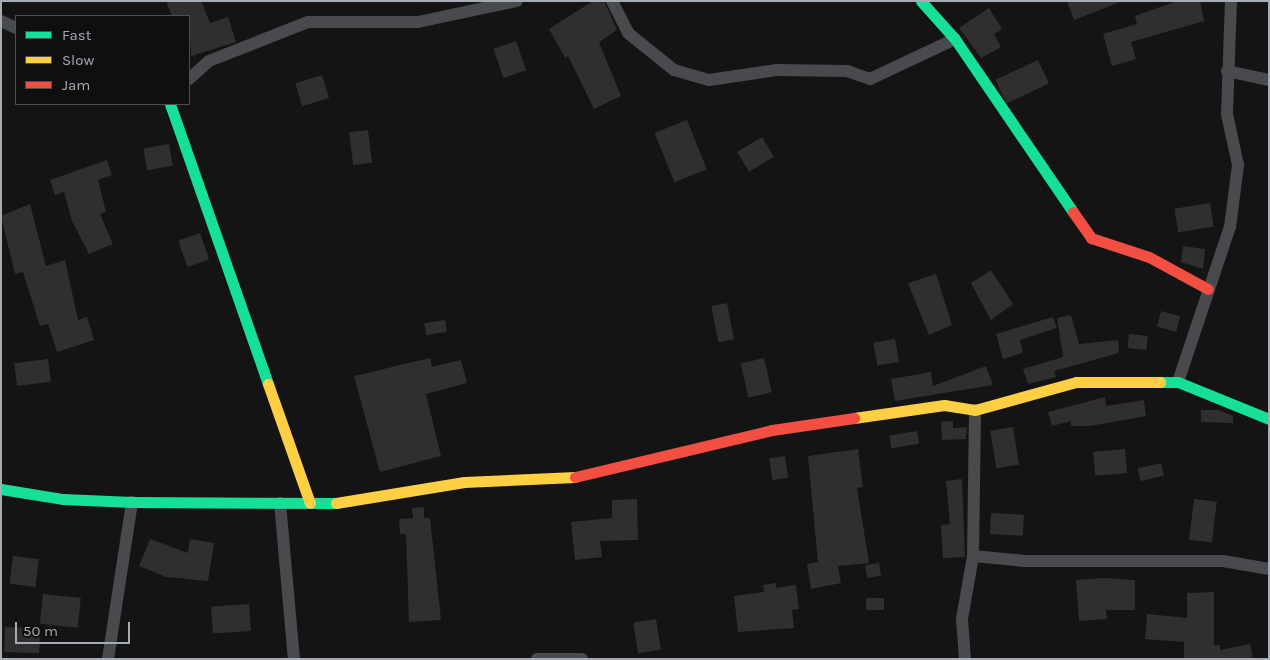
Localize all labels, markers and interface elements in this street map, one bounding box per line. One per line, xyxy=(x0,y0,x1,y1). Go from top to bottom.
legend xyxy=(15,15,190,105)
text: Fast xyxy=(62,26,91,44)
text: Slow xyxy=(62,51,94,69)
text: Jam xyxy=(62,76,90,94)
scale bar xyxy=(18,612,132,644)
text: 50 m xyxy=(23,622,58,640)

